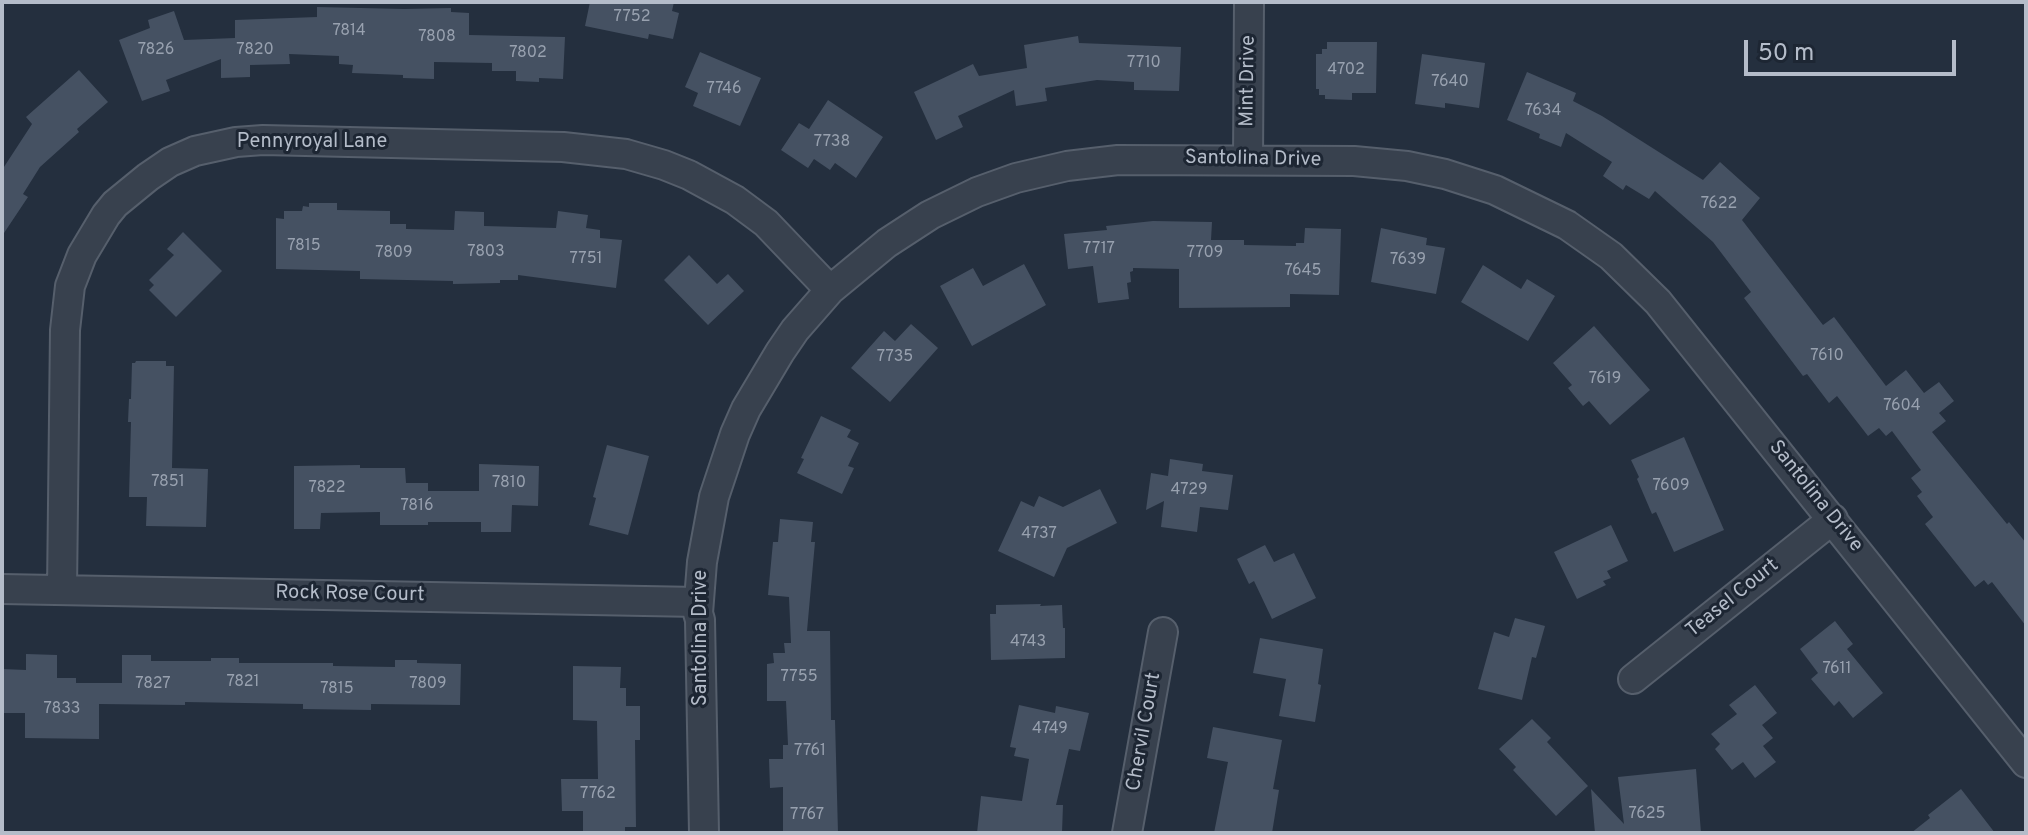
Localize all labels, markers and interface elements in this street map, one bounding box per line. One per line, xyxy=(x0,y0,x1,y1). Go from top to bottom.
house number: 7752 xyxy=(614,8,650,28)
house number: 7814 xyxy=(332,22,366,42)
scale bar xyxy=(1748,24,1960,74)
house number: 7808 xyxy=(418,28,456,48)
street label: Mint Drive xyxy=(1236,35,1262,127)
text: 50 m xyxy=(1758,39,1814,69)
house number: 7826 xyxy=(138,41,174,61)
house number: 7820 xyxy=(236,41,274,61)
house number: 7802 xyxy=(509,44,547,64)
house number: 7710 xyxy=(1127,54,1161,74)
house number: 4702 xyxy=(1327,61,1365,81)
house number: 7640 xyxy=(1431,73,1469,93)
house number: 7746 xyxy=(706,80,742,100)
house number: 7634 xyxy=(1525,102,1561,122)
street label: Pennyroyal Lane xyxy=(237,131,387,155)
house number: 7738 xyxy=(814,133,850,153)
street label: Santolina Drive xyxy=(1185,147,1321,173)
house number: 7622 xyxy=(1701,195,1737,215)
house number: 7815 xyxy=(287,237,321,257)
house number: 7717 xyxy=(1083,240,1115,260)
house number: 7803 xyxy=(467,243,505,263)
house number: 7809 xyxy=(375,244,413,264)
house number: 7709 xyxy=(1187,244,1223,264)
house number: 7751 xyxy=(569,250,603,270)
house number: 7639 xyxy=(1390,251,1426,271)
house number: 7645 xyxy=(1285,262,1321,282)
house number: 7610 xyxy=(1810,347,1844,367)
house number: 7735 xyxy=(877,348,913,368)
house number: 7619 xyxy=(1589,370,1621,390)
house number: 7604 xyxy=(1883,397,1921,417)
street label: Santolina Drive xyxy=(1763,436,1867,558)
house number: 7851 xyxy=(151,473,185,493)
house number: 7810 xyxy=(492,474,526,494)
house number: 7609 xyxy=(1653,477,1689,497)
house number: 7822 xyxy=(309,479,345,499)
house number: 4729 xyxy=(1170,481,1208,501)
house number: 7816 xyxy=(400,497,434,517)
house number: 4737 xyxy=(1021,525,1057,545)
street label: Teasel Court xyxy=(1682,554,1784,644)
street label: Santolina Drive xyxy=(690,570,714,706)
street label: Rock Rose Court xyxy=(275,582,425,608)
house number: 4743 xyxy=(1010,633,1046,653)
house number: 7611 xyxy=(1822,660,1852,680)
house number: 7755 xyxy=(780,668,818,688)
street label: Chervil Court xyxy=(1123,671,1167,793)
house number: 7821 xyxy=(226,673,260,693)
house number: 7827 xyxy=(135,675,171,695)
house number: 7809 xyxy=(409,675,447,695)
house number: 7815 xyxy=(320,680,354,700)
house number: 7833 xyxy=(44,700,80,720)
house number: 4749 xyxy=(1032,720,1068,740)
house number: 7761 xyxy=(794,742,826,762)
house number: 7762 xyxy=(580,785,616,805)
house number: 7625 xyxy=(1629,805,1665,825)
house number: 7767 xyxy=(790,806,824,826)

